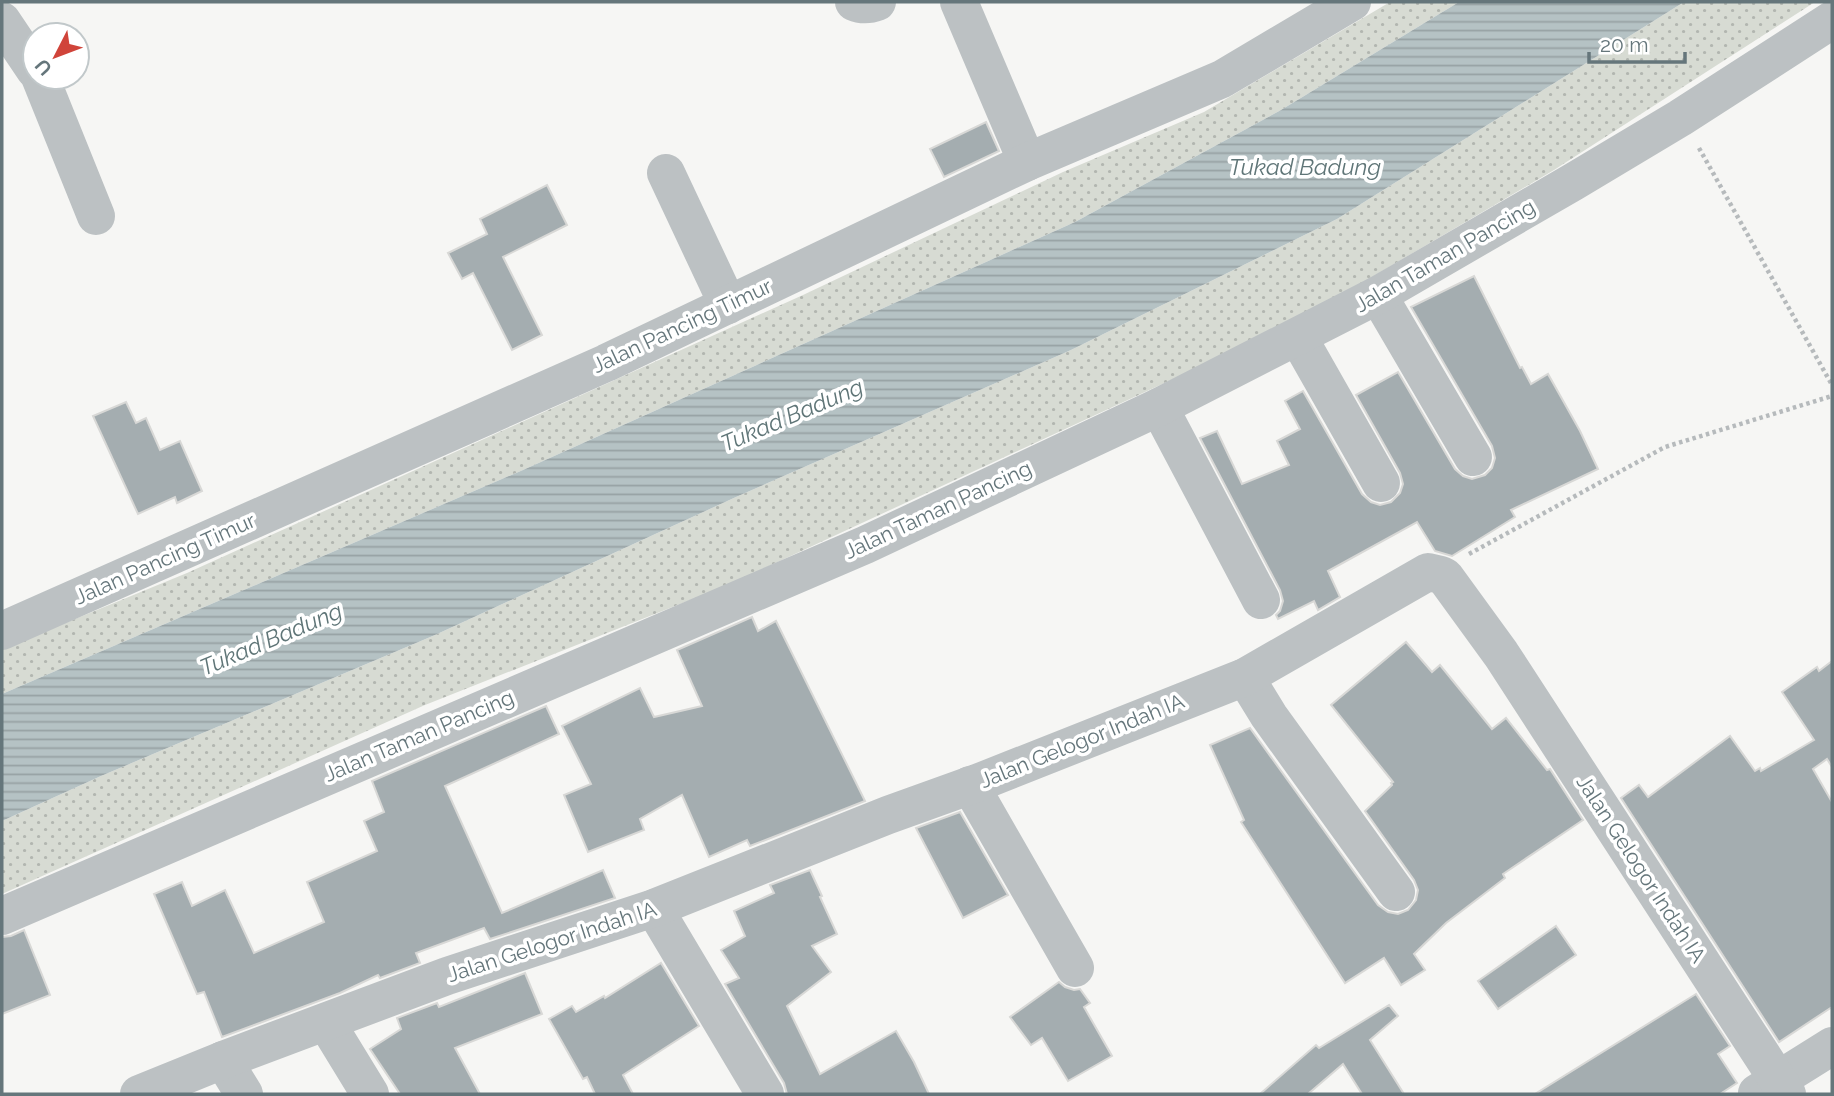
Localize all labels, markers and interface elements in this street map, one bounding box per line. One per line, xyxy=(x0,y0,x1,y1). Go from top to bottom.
north arrow xyxy=(21,21,91,91)
scale bar xyxy=(1589,21,1685,65)
text: 20 m xyxy=(1600,32,1648,57)
text: U xyxy=(30,55,56,80)
water label: Tukad Badung xyxy=(1229,153,1381,180)
street label: Jalan Taman Pancing xyxy=(1350,194,1539,317)
street label: Jalan Pancing Timur xyxy=(588,273,776,378)
water label: Tukad Badung xyxy=(717,372,867,457)
street label: Jalan Taman Pancing xyxy=(840,455,1035,564)
street label: Jalan Pancing Timur xyxy=(70,507,260,610)
water label: Tukad Badung xyxy=(196,596,346,681)
street label: Jalan Taman Pancing xyxy=(320,684,518,787)
street label: Jalan Gelogor Indah IA xyxy=(976,688,1188,793)
street label: Jalan Gelogor Indah IA xyxy=(1571,770,1711,967)
street label: Jalan Gelogor Indah IA xyxy=(444,896,660,987)

